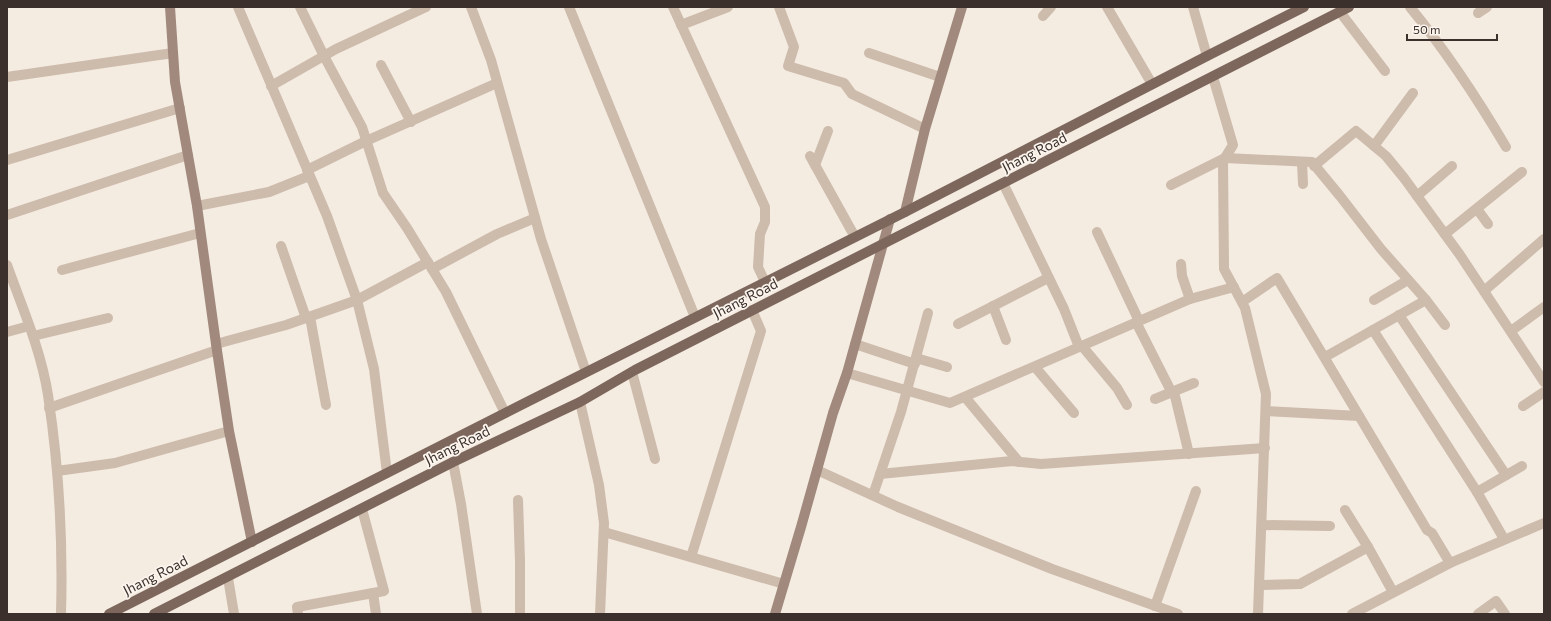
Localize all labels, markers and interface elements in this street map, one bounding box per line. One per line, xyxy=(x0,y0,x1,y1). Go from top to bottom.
scale bar xyxy=(1407,16,1497,42)
text: 50 m xyxy=(1413,22,1441,36)
street label: Jhang Road xyxy=(999,128,1069,176)
street label: Jhang Road xyxy=(710,274,780,322)
street label: Jhang Road xyxy=(422,422,492,468)
street label: Jhang Road xyxy=(120,551,190,599)

